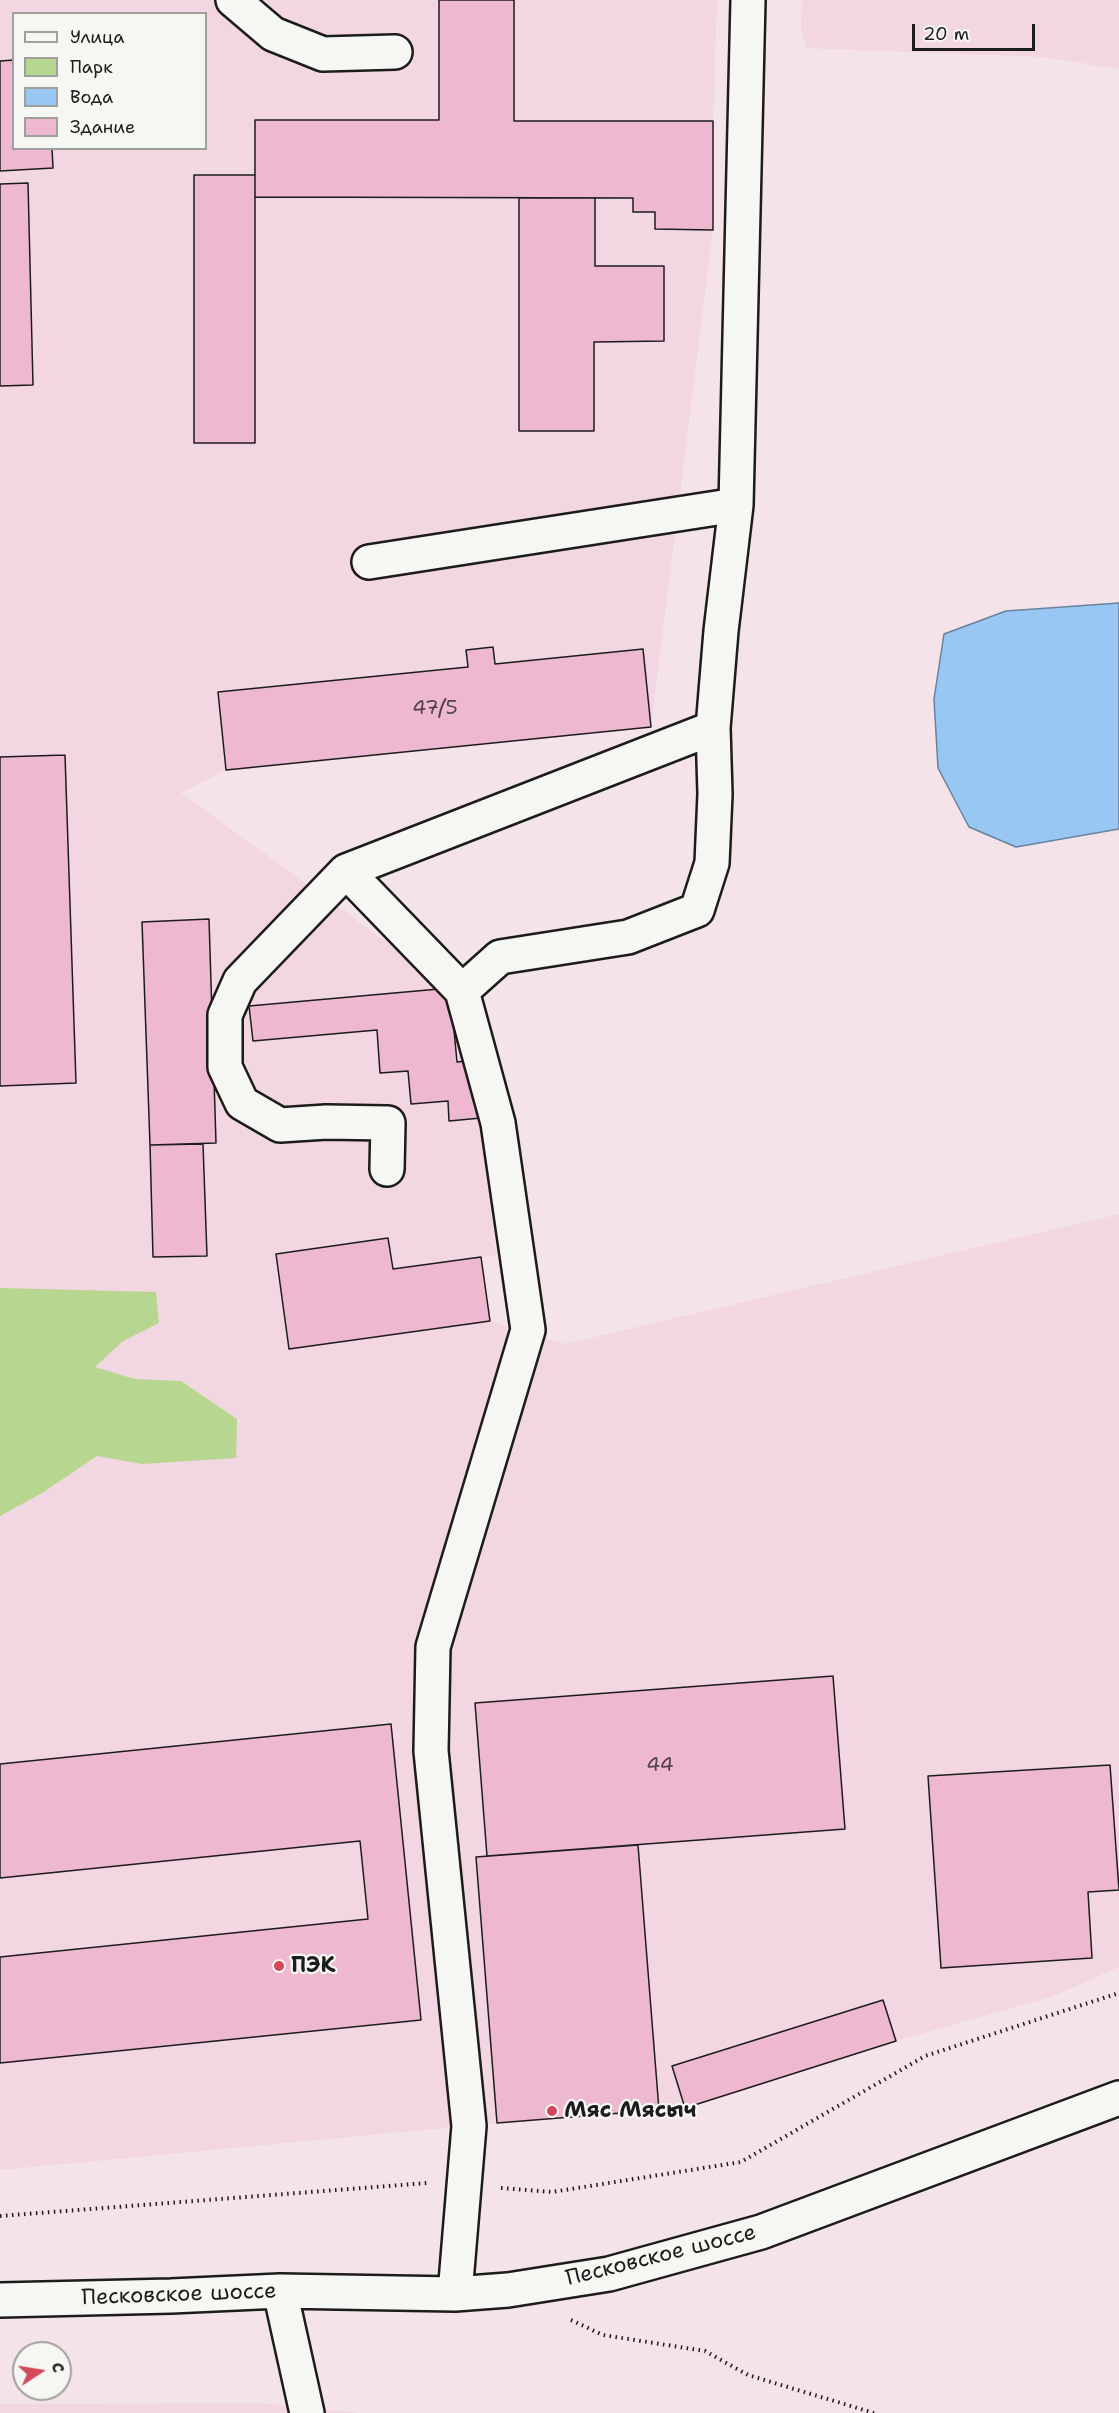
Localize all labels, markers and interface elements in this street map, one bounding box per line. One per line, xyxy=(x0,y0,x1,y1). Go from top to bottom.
legend xyxy=(12,12,207,150)
scale bar xyxy=(915,12,1038,50)
text: 20 m xyxy=(923,22,969,46)
text: Улица xyxy=(70,25,124,49)
text: Парк xyxy=(70,55,113,79)
text: Вода xyxy=(70,85,113,109)
text: Здание xyxy=(70,115,135,139)
house number: 47/5 xyxy=(412,697,458,721)
house number: 44 xyxy=(646,1754,674,1778)
place label: ПЭК xyxy=(291,1953,335,1979)
marker: ПЭК xyxy=(272,1959,286,1973)
place label: Мяс Мясыч xyxy=(564,2098,697,2124)
marker: Мяс Мясыч xyxy=(545,2104,559,2118)
street label: Песковское шоссе xyxy=(563,2220,759,2292)
street label: Песковское шоссе xyxy=(81,2278,277,2312)
north arrow xyxy=(12,2341,72,2401)
text: С xyxy=(47,2361,69,2375)

